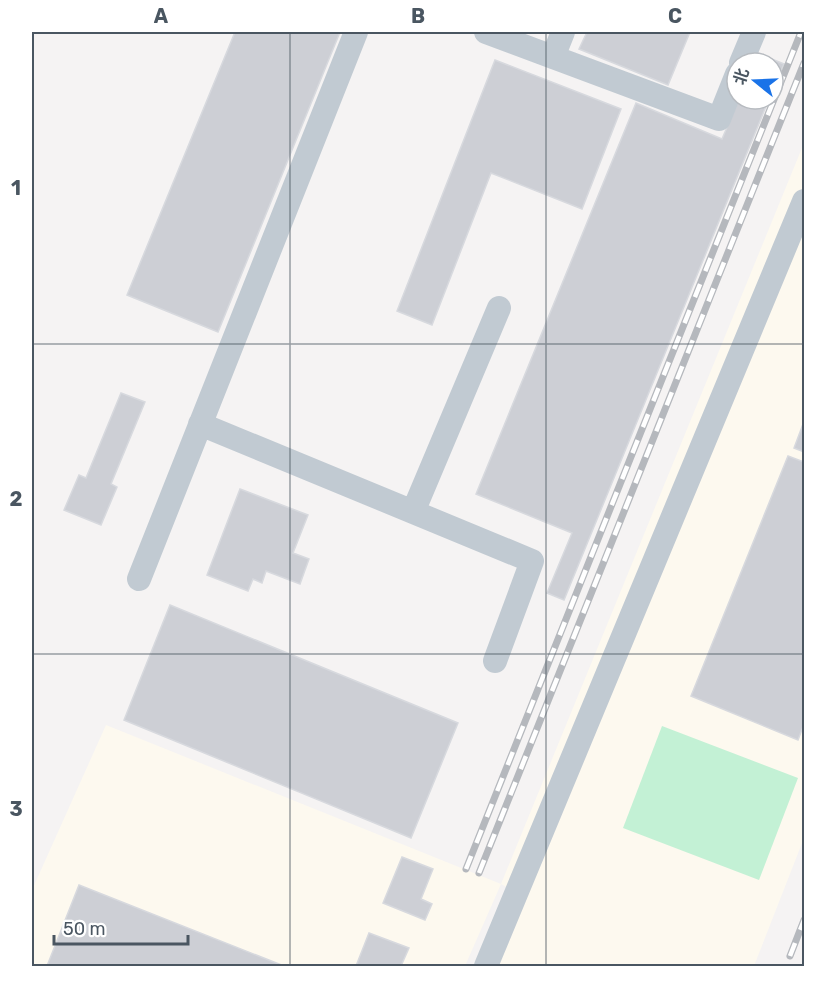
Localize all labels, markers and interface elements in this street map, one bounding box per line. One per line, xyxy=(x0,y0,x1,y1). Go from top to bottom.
text: A xyxy=(154,4,169,28)
text: B xyxy=(411,4,425,28)
text: C xyxy=(668,4,682,28)
north arrow xyxy=(725,51,785,111)
text: 北 xyxy=(730,66,753,87)
text: 1 xyxy=(11,176,21,200)
text: 2 xyxy=(10,487,23,511)
text: 3 xyxy=(9,797,23,821)
scale bar xyxy=(54,908,188,946)
text: 50 m xyxy=(63,918,106,940)

